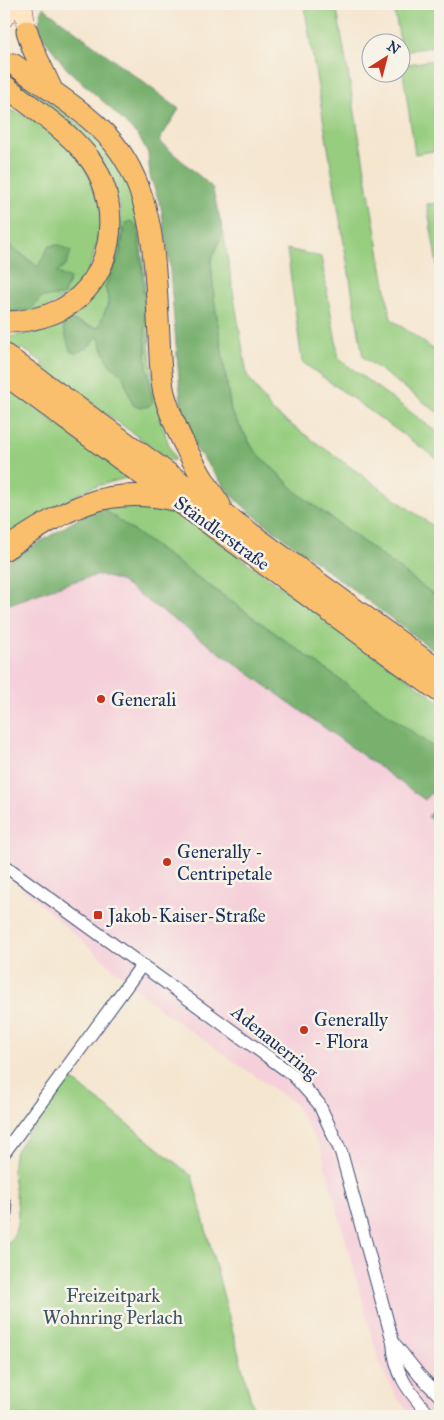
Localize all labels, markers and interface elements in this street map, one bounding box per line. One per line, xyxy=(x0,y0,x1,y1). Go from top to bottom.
north arrow xyxy=(362,32,412,82)
text: N xyxy=(384,38,403,58)
street label: Ständlerstraße xyxy=(170,491,274,575)
place label: Generali xyxy=(111,688,177,711)
marker: Generali xyxy=(95,693,107,705)
place label: Generally - Centripetale xyxy=(177,840,272,885)
marker: Generally - Centripetale xyxy=(161,856,173,868)
place label: Jakob-Kaiser-Straße xyxy=(106,904,266,928)
marker: Jakob-Kaiser-Straße xyxy=(92,909,104,921)
street label: Adenauerring xyxy=(226,999,323,1085)
place label: Generally - Flora xyxy=(314,1008,389,1053)
marker: Generally - Flora xyxy=(298,1024,310,1036)
park label: Freizeitpark Wohnring Perlach xyxy=(43,1284,184,1330)

